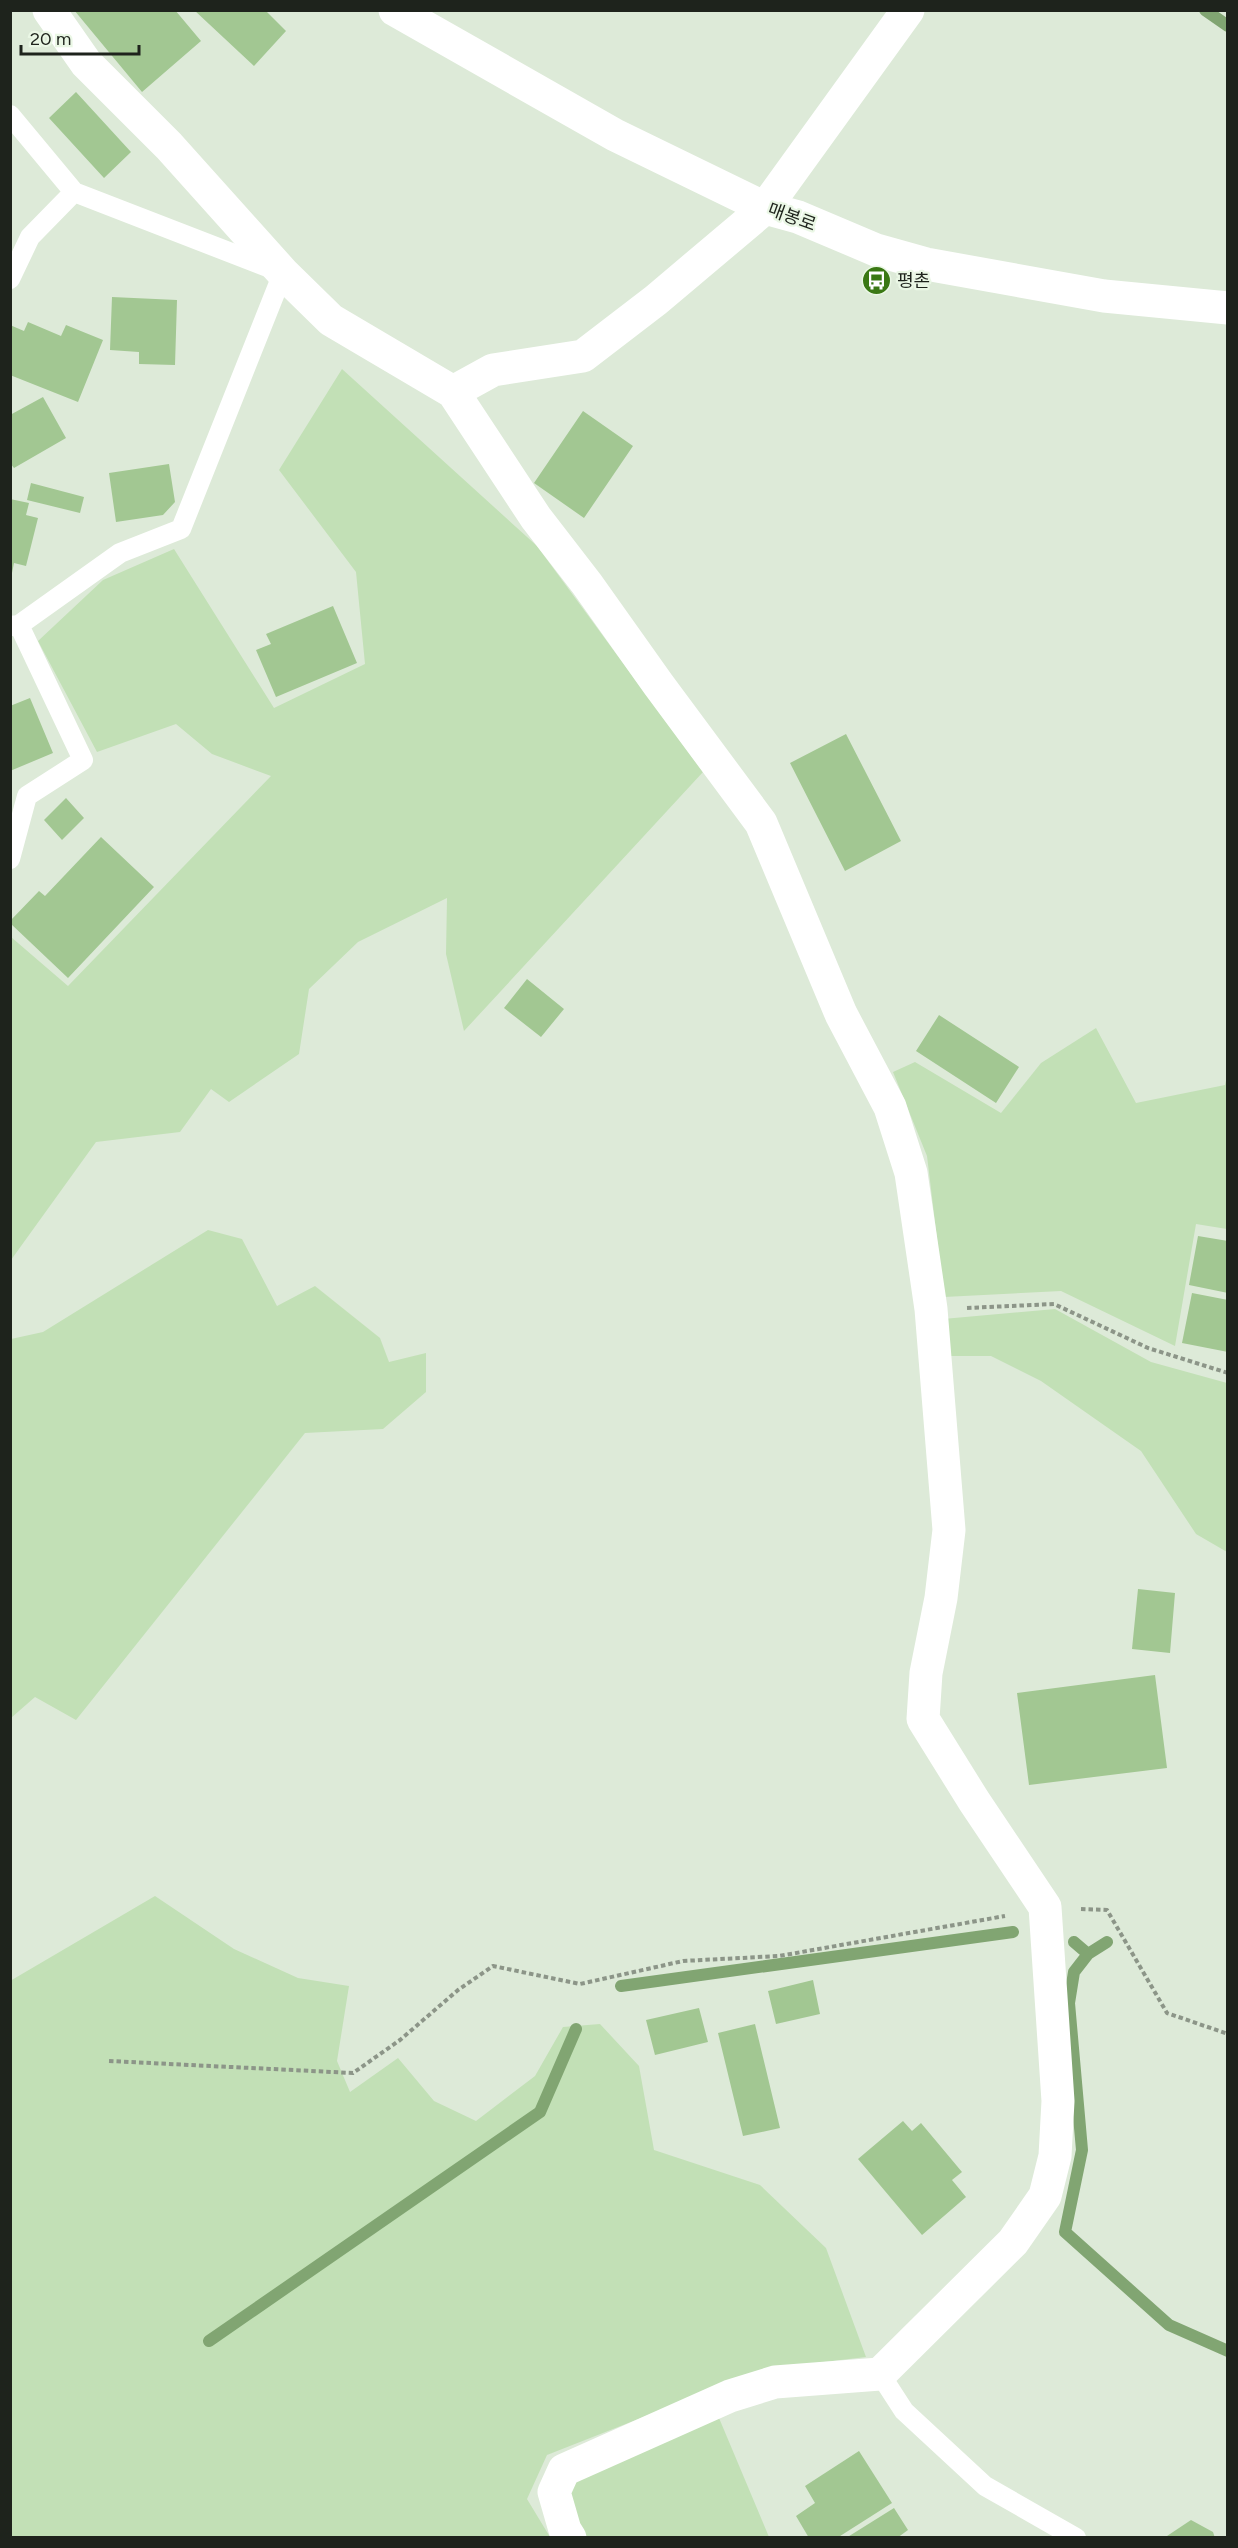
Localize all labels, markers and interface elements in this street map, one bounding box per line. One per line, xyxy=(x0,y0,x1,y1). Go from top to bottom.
scale bar xyxy=(21,18,140,56)
text: 20 m xyxy=(30,28,71,50)
street label: 매봉로 xyxy=(765,198,819,236)
bus stop icon: 평촌 xyxy=(860,265,892,297)
place label: 평촌 xyxy=(897,270,930,292)

